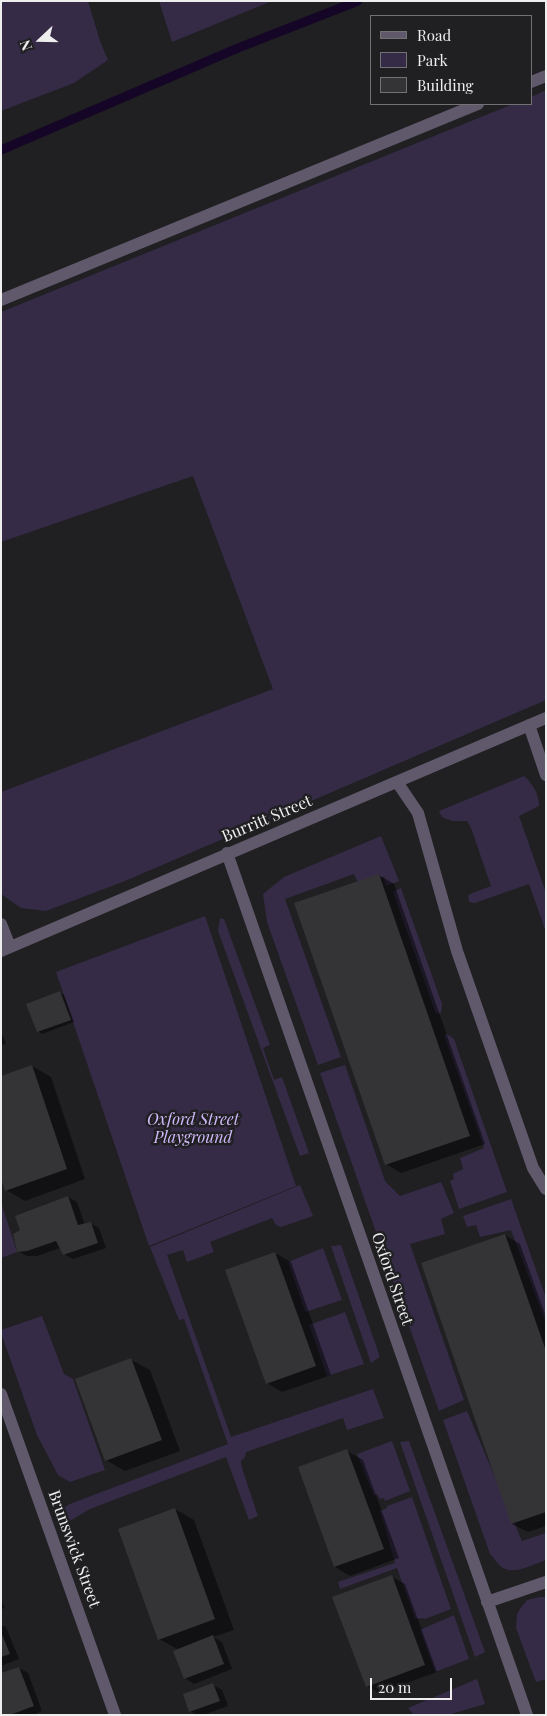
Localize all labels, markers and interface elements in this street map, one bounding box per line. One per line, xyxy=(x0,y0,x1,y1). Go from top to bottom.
north arrow xyxy=(15,15,65,65)
legend xyxy=(370,15,532,105)
text: Road xyxy=(417,25,451,45)
text: N xyxy=(15,37,36,54)
text: Park xyxy=(417,50,448,70)
text: Building xyxy=(417,75,473,95)
street label: Burritt Street xyxy=(219,791,315,847)
park label: Oxford Street Playground xyxy=(147,1110,239,1148)
street label: Oxford Street xyxy=(367,1230,417,1328)
street label: Brunswick Street xyxy=(44,1488,104,1610)
scale bar xyxy=(372,1668,454,1700)
text: 20 m xyxy=(378,1677,411,1697)

